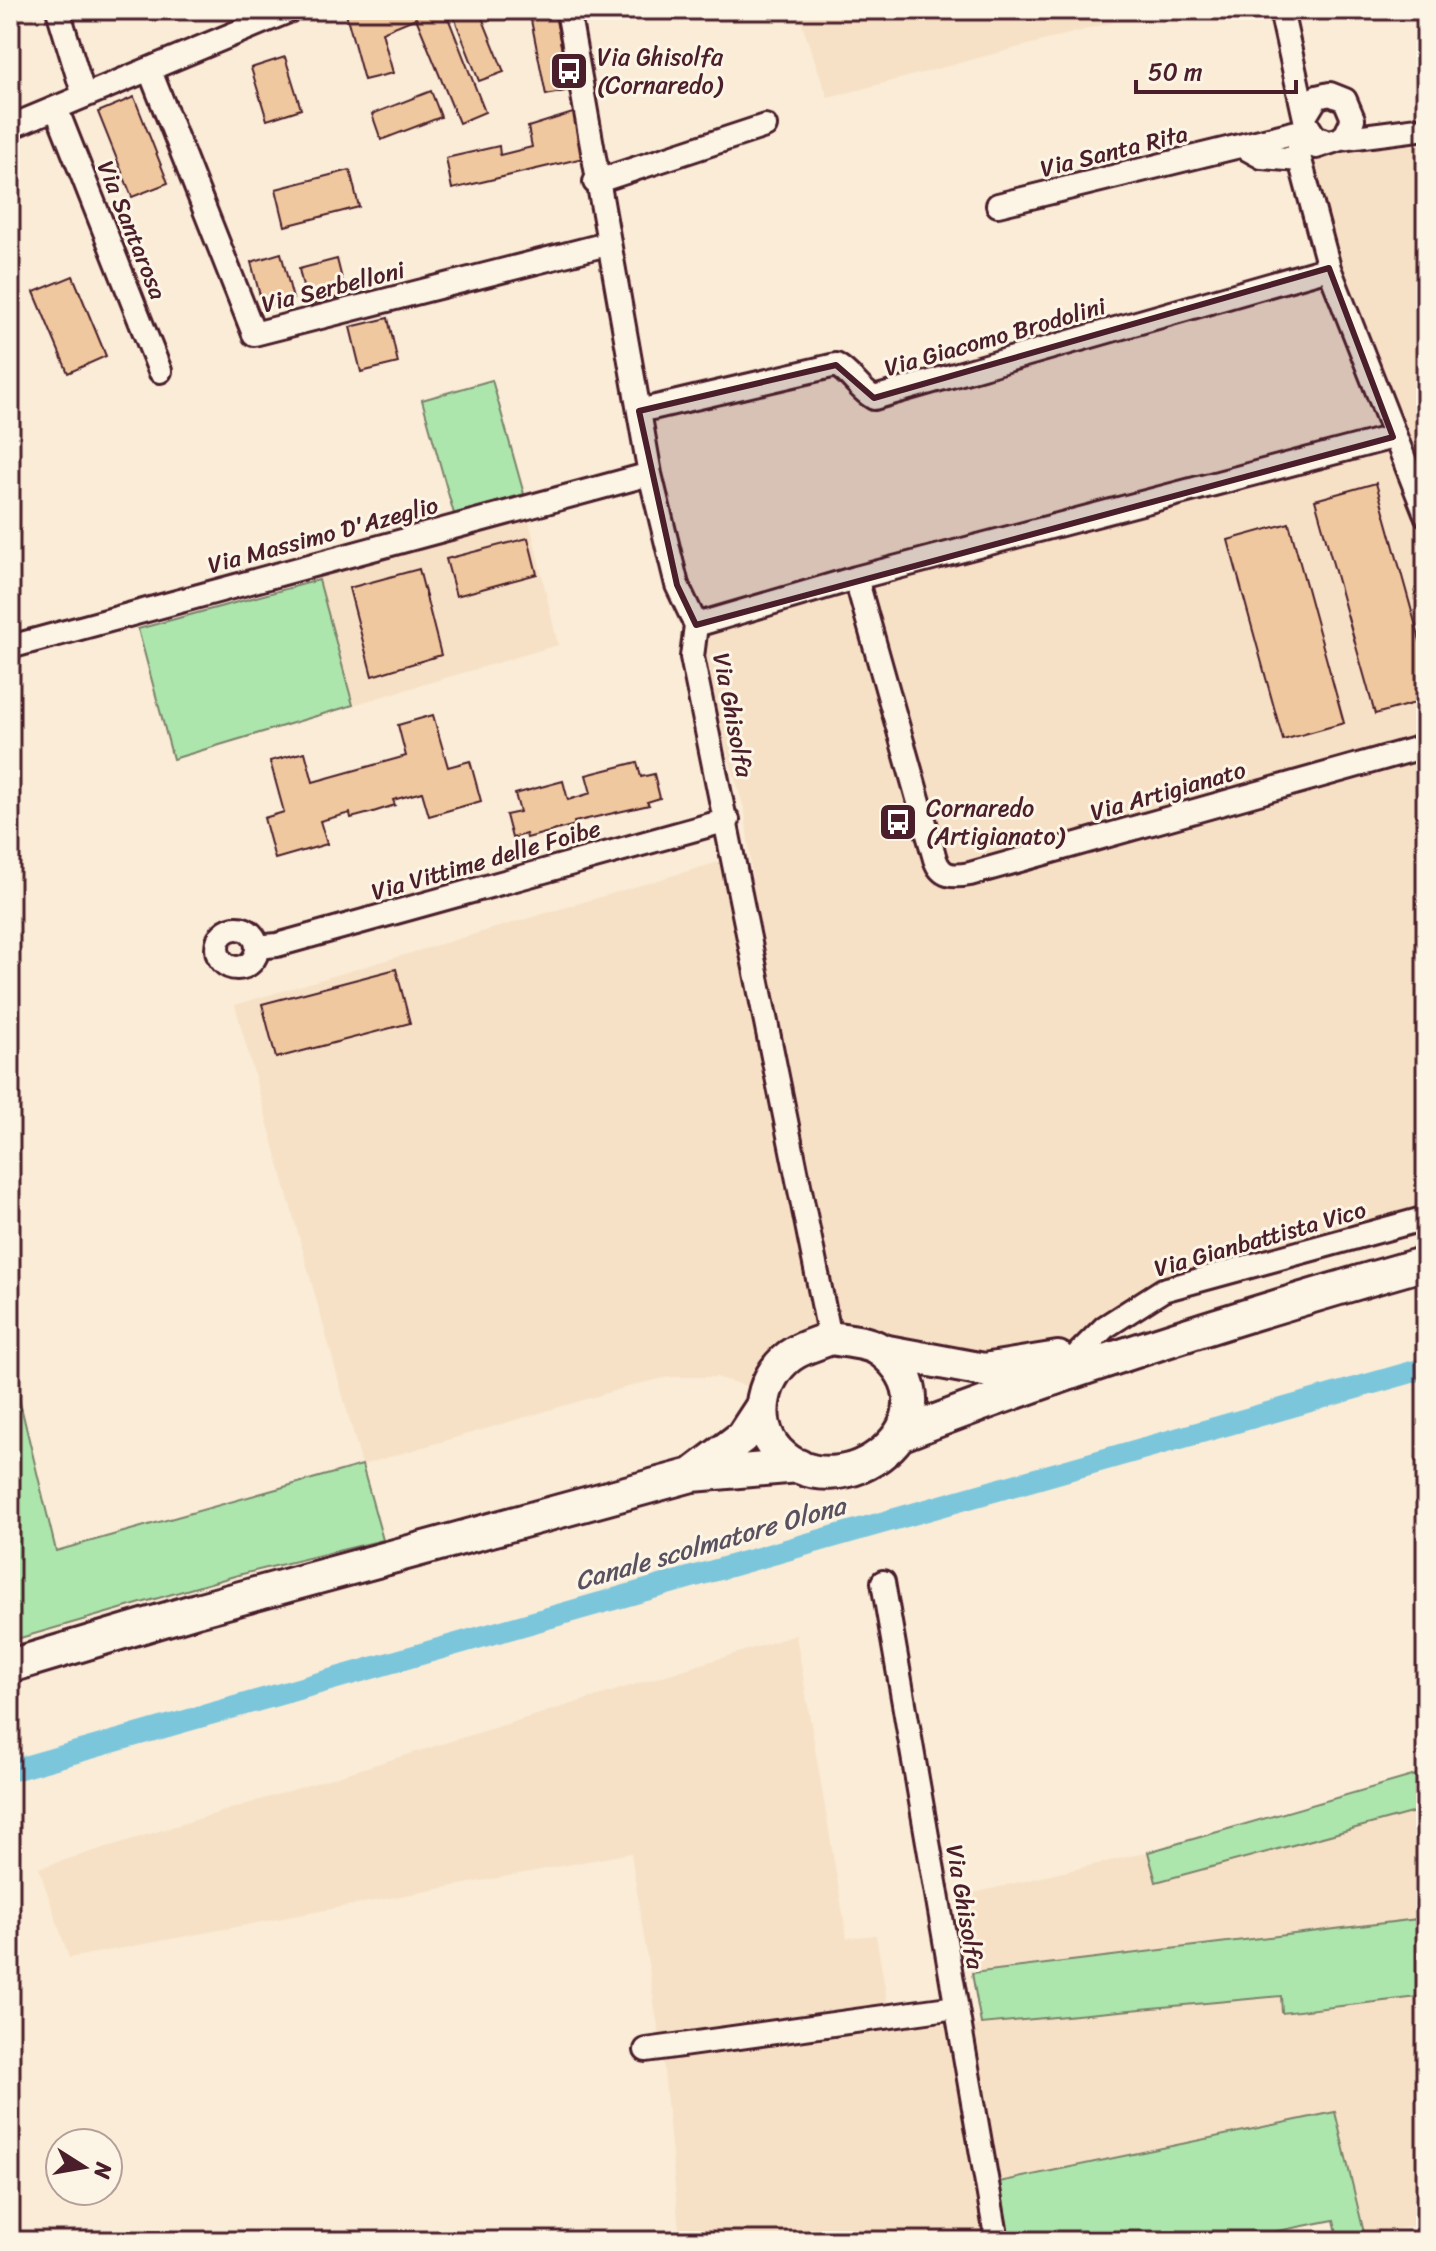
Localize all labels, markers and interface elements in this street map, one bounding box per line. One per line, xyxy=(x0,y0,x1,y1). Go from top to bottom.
place label: Via Ghisolfa (Cornaredo) xyxy=(597,36,724,106)
scale bar xyxy=(1136,44,1296,94)
bus stop icon: Via Ghisolfa (Cornaredo) xyxy=(548,50,590,92)
text: 50 m xyxy=(1148,51,1203,93)
street label: Via Santa Rita xyxy=(1036,112,1192,190)
street label: Via Santarosa xyxy=(85,154,179,306)
street label: Via Serbelloni xyxy=(257,249,409,325)
street label: Via Giacomo Brodolini xyxy=(879,285,1112,389)
street label: Via Massimo D'Azeglio xyxy=(203,484,443,586)
street label: Via Ghisolfa xyxy=(700,649,766,782)
street label: Via Artigianato xyxy=(1085,749,1251,833)
place label: Cornaredo (Artigianato) xyxy=(926,787,1066,857)
bus stop icon: Cornaredo (Artigianato) xyxy=(877,801,919,843)
street label: Via Vittime delle Foibe xyxy=(366,807,606,913)
street label: Via Gianbattista Vico xyxy=(1149,1189,1371,1289)
water label: Canale scolmatore Olona xyxy=(569,1482,854,1604)
street label: Via Ghisolfa xyxy=(933,1841,997,1974)
north arrow xyxy=(44,2127,124,2207)
text: N xyxy=(82,2159,124,2183)

